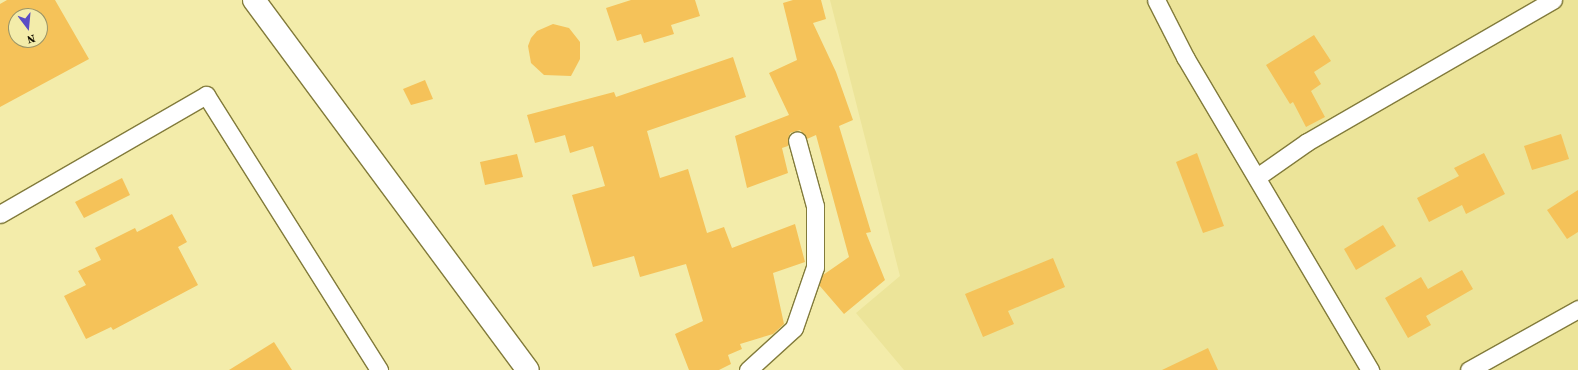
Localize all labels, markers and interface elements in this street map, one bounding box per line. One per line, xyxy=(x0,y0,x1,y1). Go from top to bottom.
north arrow xyxy=(8,8,48,48)
text: N xyxy=(25,31,37,47)

